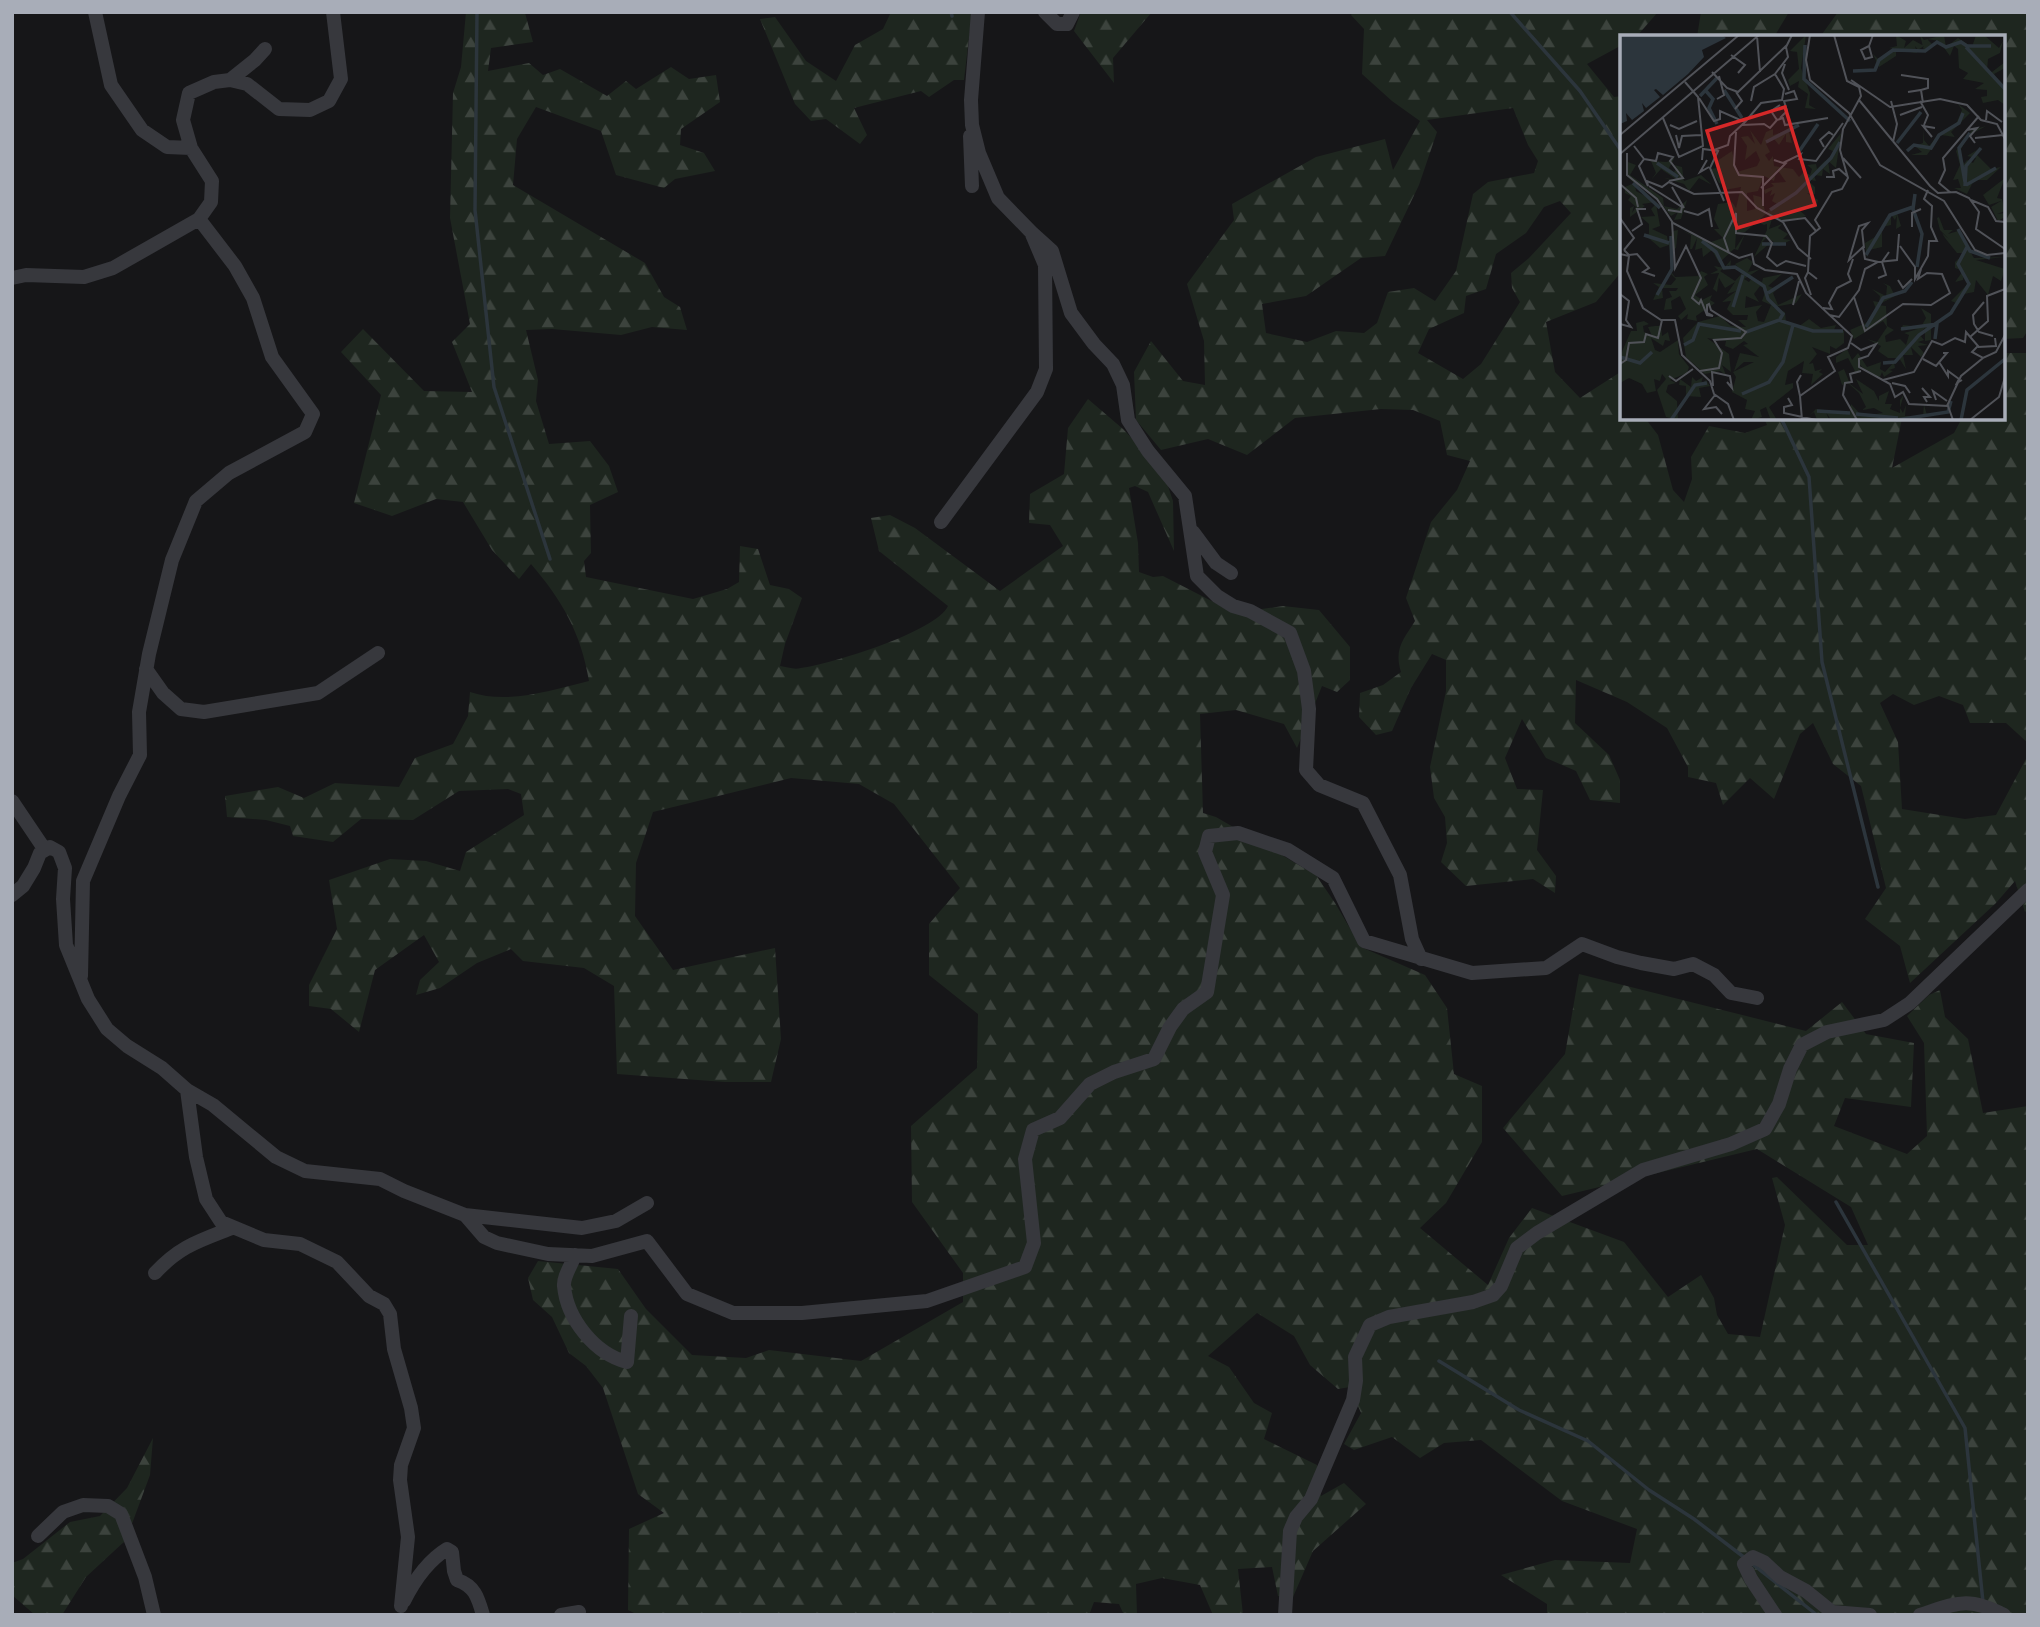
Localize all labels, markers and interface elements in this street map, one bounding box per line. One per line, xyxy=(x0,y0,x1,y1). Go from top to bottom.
inset map xyxy=(1620,35,2005,420)

